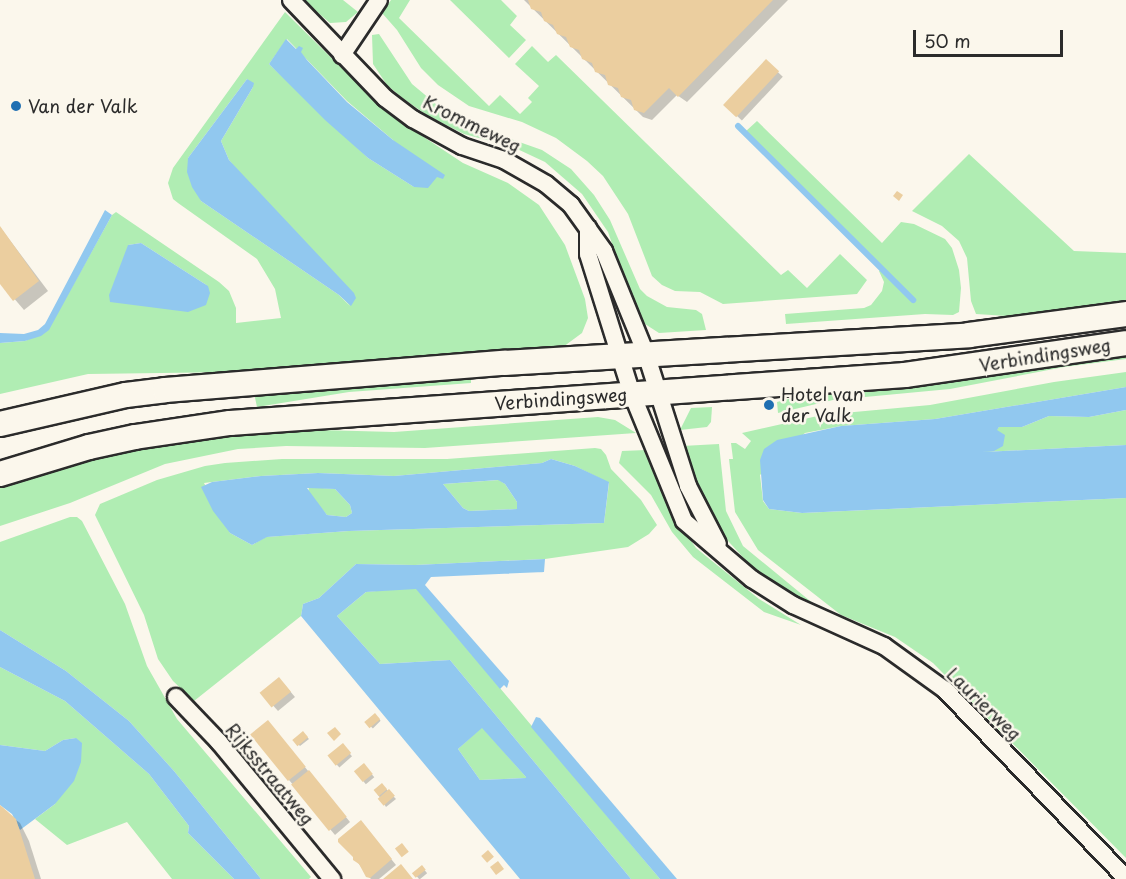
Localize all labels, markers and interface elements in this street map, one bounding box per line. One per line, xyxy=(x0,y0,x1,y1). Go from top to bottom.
scale bar xyxy=(916,18,1066,56)
text: 50 m xyxy=(924,27,971,54)
street label: Krommeweg xyxy=(420,91,524,157)
place label: Van der Valk xyxy=(28,95,138,117)
marker: Van der Valk xyxy=(9,99,23,113)
street label: Verbindingsweg xyxy=(978,334,1112,376)
street label: Verbindingsweg xyxy=(494,384,628,414)
place label: Hotel van der Valk xyxy=(781,384,863,426)
marker: Hotel van der Valk xyxy=(762,398,776,412)
street label: Laurierweg xyxy=(942,663,1026,745)
street label: Rijksstraatweg xyxy=(221,719,319,829)

